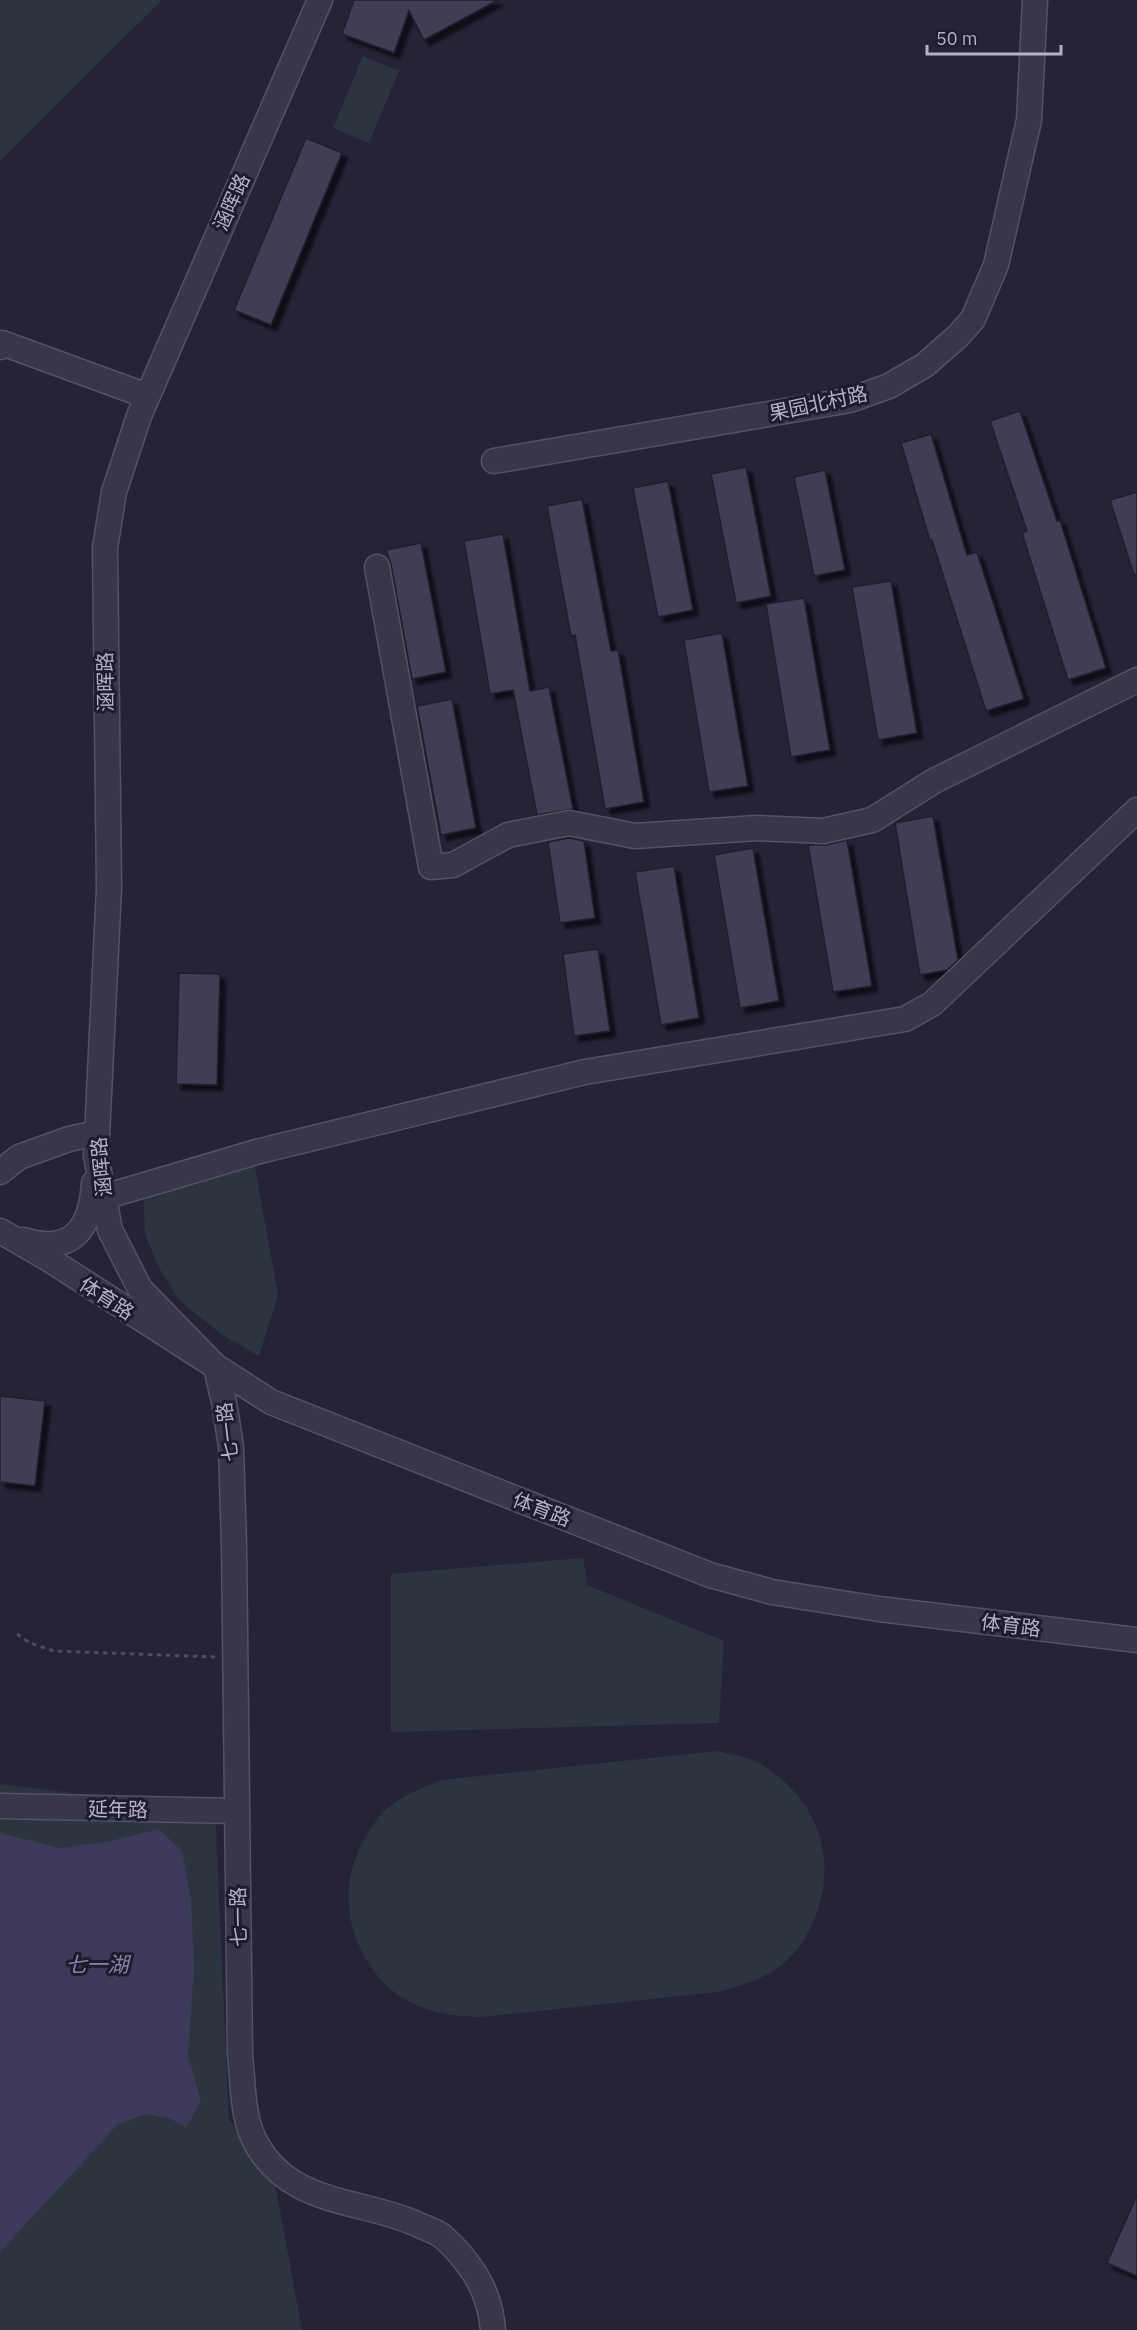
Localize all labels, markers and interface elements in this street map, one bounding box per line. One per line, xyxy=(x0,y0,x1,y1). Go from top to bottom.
scale bar xyxy=(927,18,1060,56)
text: 50 m xyxy=(936,27,978,50)
street label: 涵晖路 xyxy=(206,169,256,235)
street label: 果园北村路 xyxy=(766,379,870,427)
street label: 涵晖路 xyxy=(91,652,119,712)
street label: 涵晖路 xyxy=(84,1136,118,1198)
street label: 体育路 xyxy=(74,1270,140,1326)
street label: 七一路 xyxy=(210,1401,244,1463)
street label: 体育路 xyxy=(509,1486,575,1532)
street label: 体育路 xyxy=(980,1608,1042,1642)
street label: 延年路 xyxy=(88,1795,148,1823)
street label: 七一路 xyxy=(224,1887,252,1947)
water label: 七一湖 xyxy=(66,1950,131,1978)

